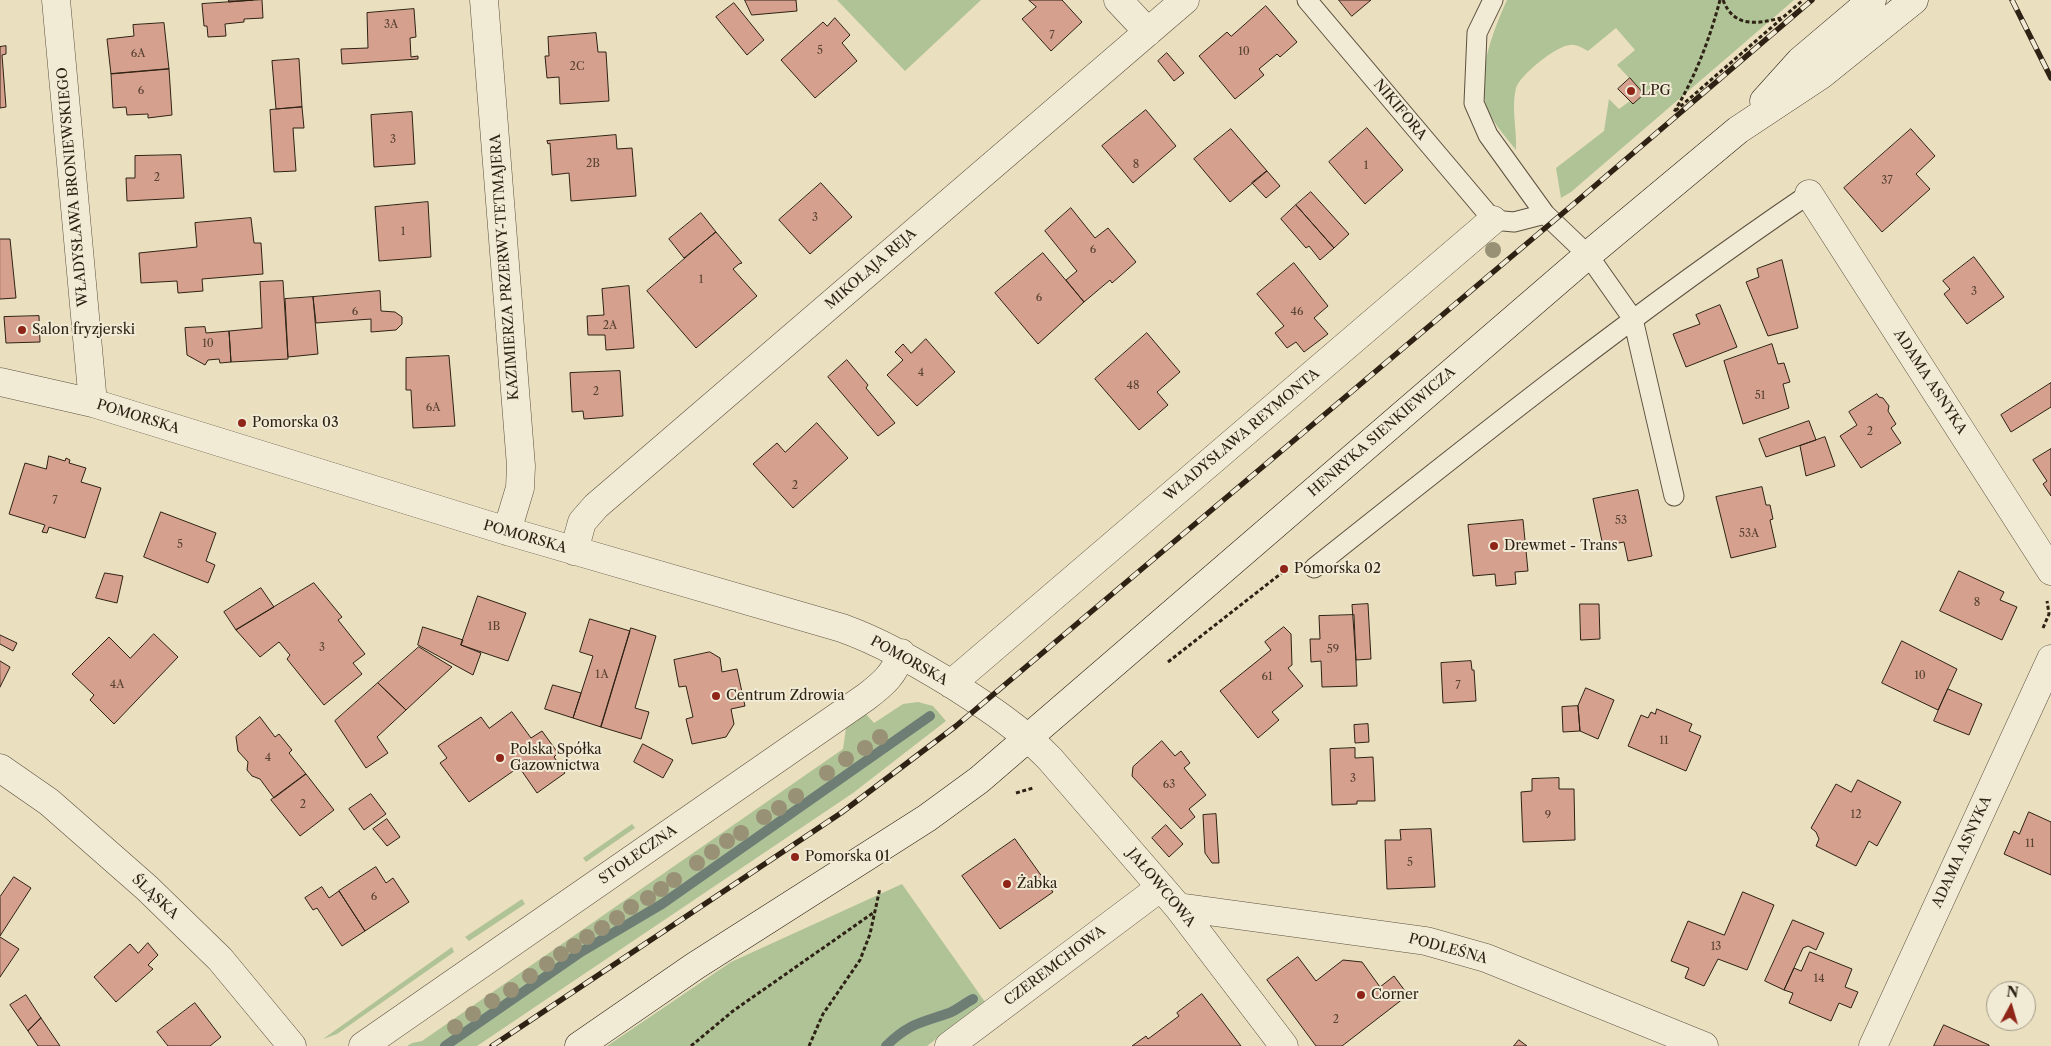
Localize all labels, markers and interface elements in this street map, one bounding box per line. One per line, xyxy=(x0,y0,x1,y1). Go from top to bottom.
house number: 3A xyxy=(384,18,398,32)
house number: 7 xyxy=(1049,29,1055,43)
house number: 5 xyxy=(817,44,823,58)
house number: 10 xyxy=(1238,45,1250,59)
house number: 6A xyxy=(131,47,145,61)
house number: 2C xyxy=(570,60,584,74)
street label: WŁADYSŁAWA BRONIEWSKIEGO xyxy=(54,66,92,308)
street label: NIKIFORA xyxy=(1370,76,1430,144)
place label: LPG xyxy=(1641,83,1671,99)
house number: 6 xyxy=(138,84,144,98)
marker: LPG xyxy=(1625,85,1637,97)
house number: 3 xyxy=(390,133,396,147)
street label: KAZIMIERZA PRZERWY-TETMAJERA xyxy=(487,133,523,401)
house number: 2B xyxy=(586,157,600,171)
house number: 8 xyxy=(1133,158,1139,172)
house number: 1 xyxy=(1364,159,1368,173)
house number: 2 xyxy=(154,171,160,185)
house number: 37 xyxy=(1881,174,1893,188)
house number: 3 xyxy=(812,211,818,225)
house number: 1 xyxy=(401,225,405,239)
street label: MIKOŁAJA REJA xyxy=(822,225,920,313)
house number: 6 xyxy=(1090,243,1096,257)
house number: 1 xyxy=(699,273,703,287)
house number: 3 xyxy=(1971,285,1977,299)
house number: 6 xyxy=(1036,291,1042,305)
house number: 6 xyxy=(352,305,358,319)
house number: 46 xyxy=(1291,305,1303,319)
house number: 2A xyxy=(603,319,617,333)
place label: Salon fryzjerski xyxy=(32,322,135,338)
marker: Salon fryzjerski xyxy=(16,324,28,336)
street label: ADAMA ASNYKA xyxy=(1890,327,1970,437)
house number: 10 xyxy=(202,337,214,351)
street label: HENRYKA SIENKIEWICZA xyxy=(1305,363,1459,501)
street label: WŁADYSŁAWA REYMONTA xyxy=(1161,365,1323,505)
house number: 4 xyxy=(918,366,924,380)
house number: 48 xyxy=(1127,379,1139,393)
house number: 2 xyxy=(593,385,599,399)
house number: 51 xyxy=(1755,389,1765,403)
street label: POMORSKA xyxy=(94,396,182,438)
house number: 6A xyxy=(426,401,440,415)
place label: Pomorska 03 xyxy=(252,415,339,431)
marker: Pomorska 03 xyxy=(236,417,248,429)
house number: 2 xyxy=(1867,425,1873,439)
house number: 2 xyxy=(792,479,798,493)
house number: 7 xyxy=(52,494,58,508)
house number: 53 xyxy=(1615,514,1627,528)
street label: POMORSKA xyxy=(481,517,569,557)
house number: 53A xyxy=(1739,527,1759,541)
house number: 5 xyxy=(177,538,183,552)
place label: Drewmet - Trans xyxy=(1504,538,1618,554)
marker: Drewmet - Trans xyxy=(1488,540,1500,552)
place label: Pomorska 02 xyxy=(1294,561,1381,577)
marker: Pomorska 02 xyxy=(1278,563,1290,575)
house number: 8 xyxy=(1974,596,1980,610)
house number: 1B xyxy=(488,620,500,634)
street label: POMORSKA xyxy=(867,633,951,689)
house number: 3 xyxy=(319,641,325,655)
house number: 59 xyxy=(1327,643,1339,657)
house number: 1A xyxy=(595,668,609,682)
house number: 10 xyxy=(1914,669,1926,683)
house number: 61 xyxy=(1261,670,1273,684)
house number: 4A xyxy=(110,678,124,692)
house number: 7 xyxy=(1455,679,1461,693)
place label: Centrum Zdrowia xyxy=(726,688,845,704)
marker: Centrum Zdrowia xyxy=(710,690,722,702)
house number: 11 xyxy=(1659,734,1669,748)
place label: Polska Spółka Gazownictwa xyxy=(510,742,602,774)
house number: 4 xyxy=(265,751,271,765)
marker: Polska Spółka Gazownictwa xyxy=(494,752,506,764)
house number: 3 xyxy=(1350,772,1356,786)
house number: 63 xyxy=(1163,778,1175,792)
street label: ADAMA ASNYKA xyxy=(1929,793,1995,911)
house number: 2 xyxy=(300,798,306,812)
house number: 12 xyxy=(1851,808,1861,822)
house number: 9 xyxy=(1545,809,1551,823)
street label: STOŁECZNA xyxy=(596,822,680,888)
house number: 11 xyxy=(2025,837,2035,851)
street label: JAŁOWCOWA xyxy=(1123,845,1199,931)
place label: Pomorska 01 xyxy=(805,849,890,865)
marker: Pomorska 01 xyxy=(789,851,801,863)
house number: 5 xyxy=(1407,856,1413,870)
street label: ŚLĄSKA xyxy=(128,871,182,923)
place label: Żabka xyxy=(1017,876,1057,892)
marker: Żabka xyxy=(1001,878,1013,890)
house number: 6 xyxy=(371,890,377,904)
street label: CZEREMCHOWA xyxy=(1001,922,1109,1010)
street label: PODLEŚNA xyxy=(1407,930,1489,968)
house number: 13 xyxy=(1711,940,1721,954)
house number: 14 xyxy=(1814,972,1824,986)
north arrow xyxy=(1986,981,2036,1031)
text: N xyxy=(2005,982,2019,1002)
place label: Corner xyxy=(1371,987,1419,1003)
marker: Corner xyxy=(1355,989,1367,1001)
house number: 2 xyxy=(1333,1013,1339,1027)

